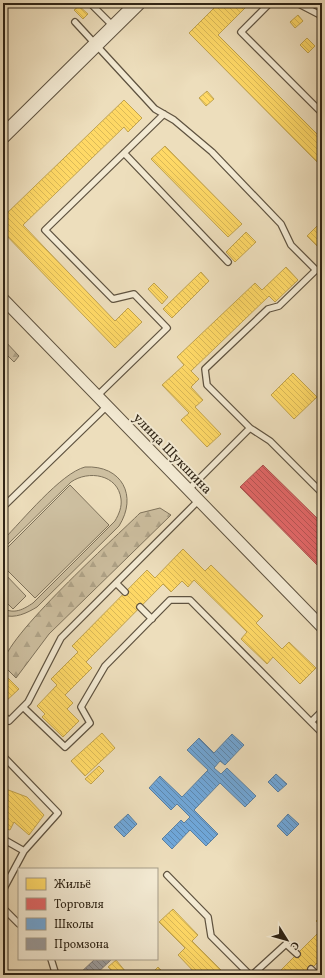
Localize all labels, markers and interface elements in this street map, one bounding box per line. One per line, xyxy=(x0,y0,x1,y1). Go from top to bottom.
street label: улица Шукшина xyxy=(128,409,216,499)
legend xyxy=(18,868,158,960)
text: Жильё xyxy=(54,877,91,893)
text: Торговля xyxy=(54,897,104,913)
text: Школы xyxy=(54,917,94,933)
north arrow xyxy=(267,920,307,960)
text: Промзона xyxy=(54,937,109,953)
text: С xyxy=(286,938,302,952)

